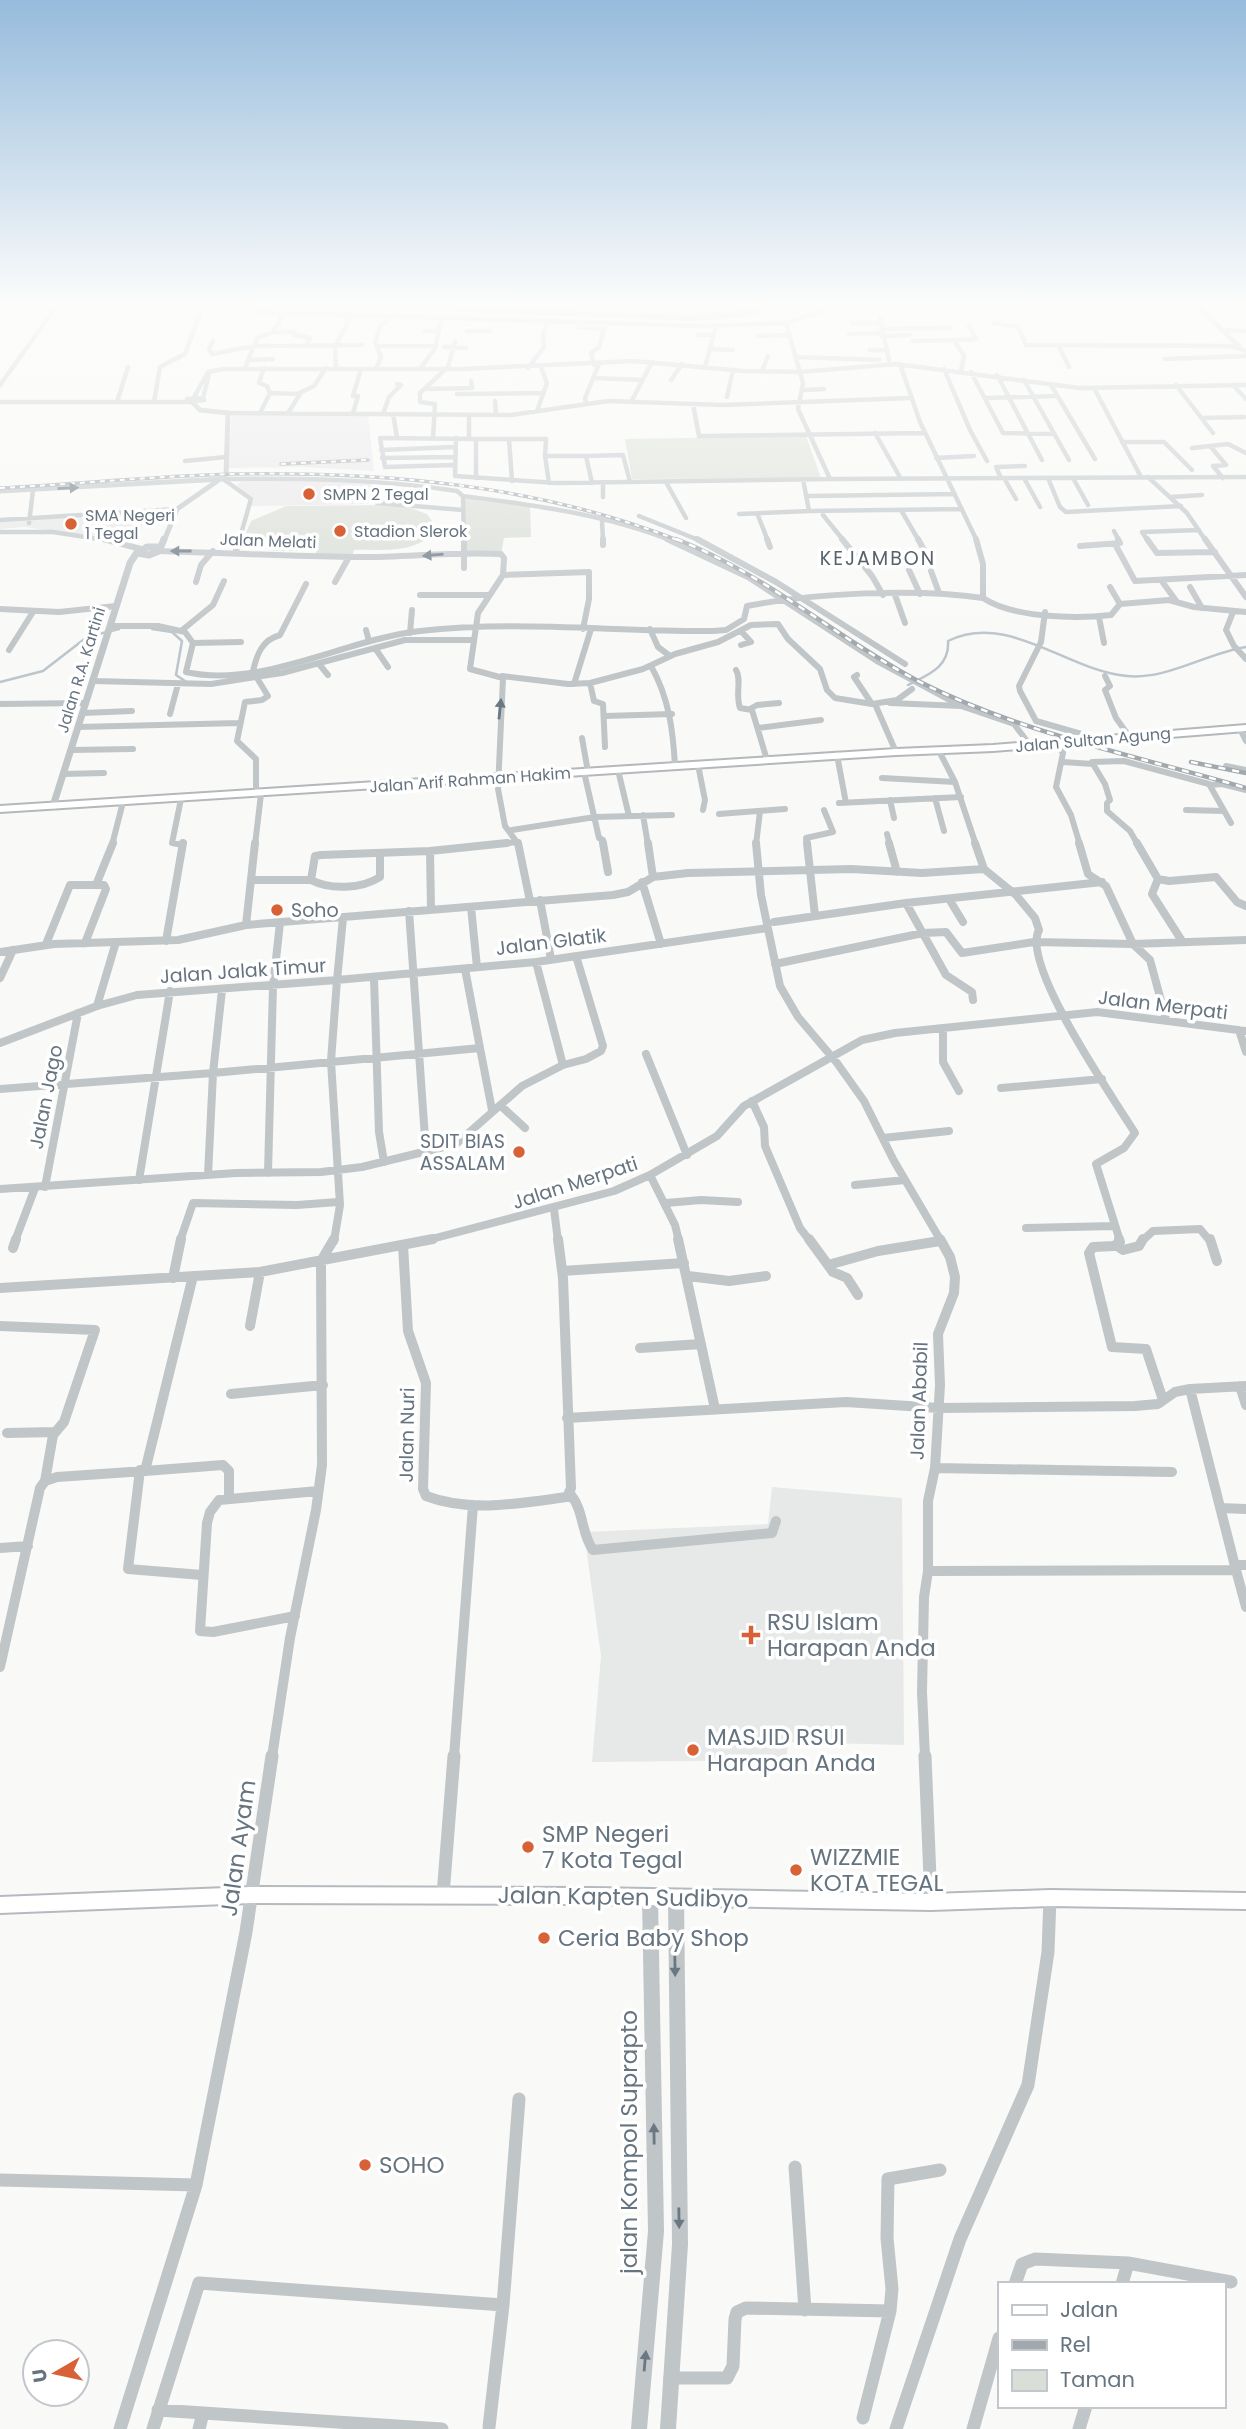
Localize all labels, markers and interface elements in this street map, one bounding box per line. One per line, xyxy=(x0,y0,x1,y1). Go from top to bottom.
one-way arrow xyxy=(57,482,79,493)
place label: SMPN 2 Tegal xyxy=(323,483,429,506)
marker: SMPN 2 Tegal xyxy=(301,486,317,502)
place label: SMA Negeri 1 Tegal xyxy=(85,504,175,545)
marker: SMA Negeri 1 Tegal xyxy=(63,516,79,532)
place label: Stadion Slerok xyxy=(354,520,468,543)
marker: Stadion Slerok xyxy=(332,523,348,539)
street label: Jalan Melati xyxy=(219,528,317,554)
one-way arrow xyxy=(170,545,192,557)
district label: KEJAMBON xyxy=(820,545,936,572)
one-way arrow xyxy=(422,550,444,561)
street label: Jalan R.A. Kartini xyxy=(51,604,111,736)
one-way arrow xyxy=(495,698,506,720)
street label: Jalan Sultan Agung xyxy=(1014,722,1172,758)
street label: Jalan Arif Rahman Hakim xyxy=(368,761,572,799)
place label: Soho xyxy=(291,897,339,924)
marker: Soho xyxy=(269,902,285,918)
street label: Jalan Glatik xyxy=(494,922,608,962)
street label: Jalan Jalak Timur xyxy=(159,952,327,990)
street label: Jalan Merpati xyxy=(1097,984,1229,1026)
street label: Jalan Jago xyxy=(23,1043,69,1151)
place label: SDIT BIAS ASSALAM xyxy=(420,1128,505,1177)
marker: SDIT BIAS ASSALAM xyxy=(511,1144,527,1160)
street label: Jalan Merpati xyxy=(509,1150,641,1216)
street label: Jalan Ababil xyxy=(903,1341,935,1461)
street label: Jalan Nuri xyxy=(393,1387,421,1483)
place label: RSU Islam Harapan Anda xyxy=(767,1606,936,1664)
marker: RSU Islam Harapan Anda xyxy=(741,1625,761,1645)
place label: MASJID RSUI Harapan Anda xyxy=(707,1721,876,1779)
marker: MASJID RSUI Harapan Anda xyxy=(685,1742,701,1758)
street label: Jalan Ayam xyxy=(213,1778,263,1918)
place label: SMP Negeri 7 Kota Tegal xyxy=(542,1818,683,1876)
marker: SMP Negeri 7 Kota Tegal xyxy=(520,1839,536,1855)
place label: WIZZMIE KOTA TEGAL xyxy=(810,1841,944,1899)
marker: WIZZMIE KOTA TEGAL xyxy=(788,1862,804,1878)
street label: Jalan Kapten Sudibyo xyxy=(497,1879,749,1915)
place label: Ceria Baby Shop xyxy=(558,1922,749,1954)
marker: Ceria Baby Shop xyxy=(536,1930,552,1946)
one-way arrow xyxy=(669,1956,681,1978)
street label: jalan Kompol Suprapto xyxy=(613,2010,645,2275)
one-way arrow xyxy=(648,2123,660,2145)
place label: SOHO xyxy=(379,2149,445,2181)
marker: SOHO xyxy=(357,2157,373,2173)
one-way arrow xyxy=(674,2208,685,2230)
legend xyxy=(998,2282,1225,2408)
text: Jalan xyxy=(1060,2295,1118,2324)
text: Rel xyxy=(1060,2330,1091,2359)
north arrow xyxy=(21,2338,91,2408)
one-way arrow xyxy=(640,2350,651,2372)
text: Taman xyxy=(1060,2365,1135,2394)
text: U xyxy=(25,2367,54,2384)

